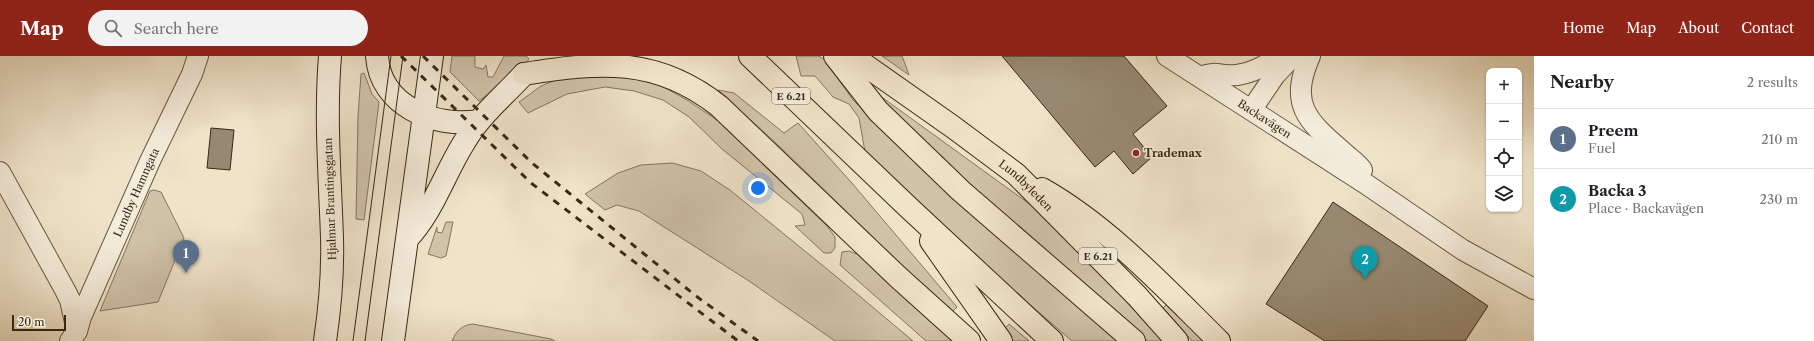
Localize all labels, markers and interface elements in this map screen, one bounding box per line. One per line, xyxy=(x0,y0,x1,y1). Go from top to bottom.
search box xyxy=(88,10,368,46)
text: Map xyxy=(20,17,64,40)
icon: search xyxy=(102,17,124,39)
text: Search here xyxy=(134,19,219,38)
text: Home xyxy=(1563,19,1604,37)
text: Map xyxy=(1626,19,1656,37)
text: About xyxy=(1678,19,1719,37)
text: Contact xyxy=(1741,19,1794,37)
map controls xyxy=(1486,68,1522,212)
button: + xyxy=(1486,68,1522,104)
text: Nearby xyxy=(1550,72,1614,92)
text: 2 results xyxy=(1747,74,1798,90)
road number: E 6.21 xyxy=(772,88,810,104)
street label: Backavägen xyxy=(1235,96,1294,141)
button: − xyxy=(1486,104,1522,140)
text: Preem xyxy=(1588,121,1638,140)
text: 1 xyxy=(1560,131,1566,147)
text: 210 m xyxy=(1761,131,1798,147)
street label: Hjalmar Brantingsgatan xyxy=(321,137,339,261)
button: locate xyxy=(1486,140,1522,176)
text: Fuel xyxy=(1588,140,1616,156)
street label: Lundby Hamngata xyxy=(110,145,162,239)
place label: Trademax xyxy=(1144,146,1203,160)
marker: Trademax xyxy=(1131,148,1141,158)
street label: Lundbyleden xyxy=(996,157,1056,214)
button: layers xyxy=(1486,176,1522,212)
your location xyxy=(748,178,768,198)
text: Backa 3 xyxy=(1588,181,1647,200)
text: 2 xyxy=(1559,191,1567,207)
text: 230 m xyxy=(1760,191,1798,207)
text: Place · Backavägen xyxy=(1588,200,1704,216)
pin: 1 xyxy=(173,240,199,273)
pin: 2 xyxy=(1352,246,1378,279)
road number: E 6.21 xyxy=(1079,248,1117,264)
scale bar xyxy=(12,313,66,332)
text: 20 m xyxy=(18,315,44,329)

